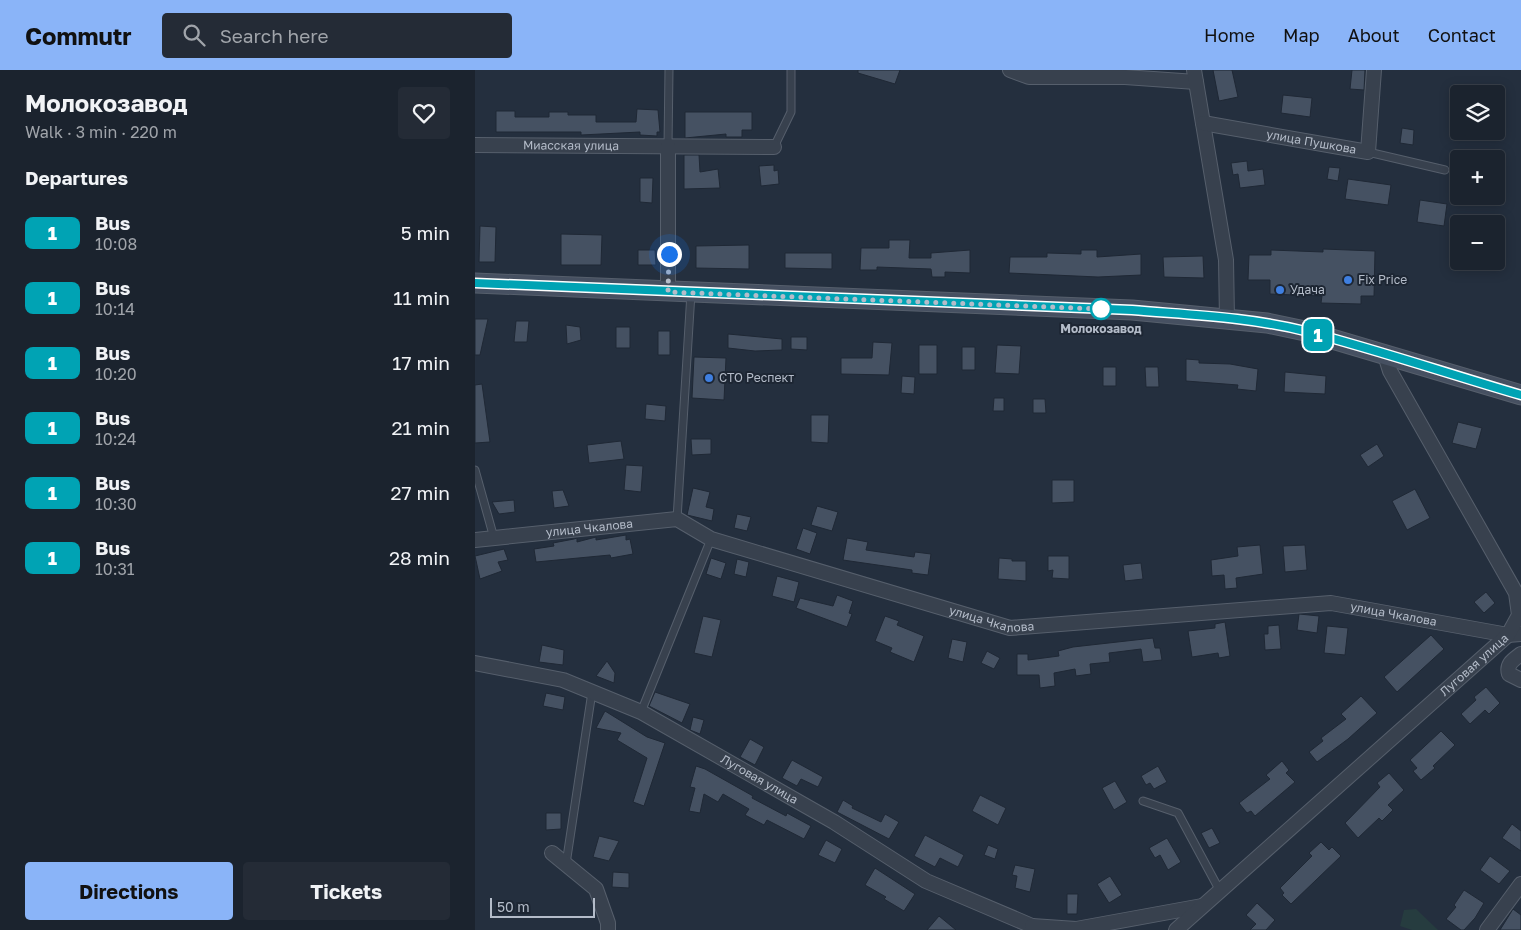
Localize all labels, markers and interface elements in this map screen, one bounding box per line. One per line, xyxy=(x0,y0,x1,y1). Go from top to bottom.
search box xyxy=(162,13,512,58)
text: Commutr xyxy=(25,21,132,50)
icon: search xyxy=(180,21,208,49)
text: Search here xyxy=(220,24,329,47)
text: Home xyxy=(1204,24,1255,46)
text: Map xyxy=(1283,24,1320,46)
text: About xyxy=(1348,24,1400,46)
text: Contact xyxy=(1428,24,1496,46)
map controls xyxy=(1450,85,1505,270)
button: layers xyxy=(1450,85,1505,140)
button: heart xyxy=(398,87,450,139)
text: Молокозавод xyxy=(25,88,188,117)
text: Walk · 3 min · 220 m xyxy=(25,122,177,142)
street label: улица Пушкова xyxy=(1265,126,1358,157)
street label: Миасская улица xyxy=(523,137,619,153)
button: + xyxy=(1450,150,1505,205)
text: Departures xyxy=(25,166,128,189)
text: Bus xyxy=(95,211,130,234)
button: − xyxy=(1450,215,1505,270)
text: 5 min xyxy=(401,221,450,244)
text: 1 xyxy=(48,222,57,244)
text: 10:08 xyxy=(95,234,137,254)
your location xyxy=(657,242,682,267)
place label: Fix Price xyxy=(1358,272,1407,287)
marker: Fix Price xyxy=(1342,274,1354,286)
text: Bus xyxy=(95,276,130,299)
place label: Удача xyxy=(1290,282,1325,297)
marker: Удача xyxy=(1274,284,1286,296)
text: 11 min xyxy=(393,286,450,309)
text: 1 xyxy=(48,287,57,309)
marker: Молокозавод xyxy=(1090,298,1112,320)
text: 10:14 xyxy=(95,299,135,319)
line badge: 1 xyxy=(1302,319,1334,351)
place label: Молокозавод xyxy=(1060,321,1142,336)
text: 1 xyxy=(1313,324,1323,346)
text: Bus xyxy=(95,341,130,364)
text: 17 min xyxy=(392,351,450,374)
text: 1 xyxy=(48,352,57,374)
text: 10:20 xyxy=(95,364,137,384)
place label: СТО Респект xyxy=(719,370,794,385)
marker: СТО Респект xyxy=(703,372,715,384)
text: Bus xyxy=(95,406,130,429)
text: 21 min xyxy=(391,416,450,439)
text: 1 xyxy=(48,417,57,439)
text: 10:24 xyxy=(95,429,137,449)
text: Bus xyxy=(95,471,130,494)
text: 27 min xyxy=(391,481,450,504)
text: 1 xyxy=(48,482,57,504)
text: 10:30 xyxy=(95,494,137,514)
street label: улица Чкалова xyxy=(545,516,634,540)
text: Bus xyxy=(95,536,130,559)
text: 28 min xyxy=(389,546,450,569)
text: 1 xyxy=(48,547,57,569)
text: 10:31 xyxy=(95,559,135,579)
street label: улица Чкалова xyxy=(1349,599,1438,629)
street label: улица Чкалова xyxy=(947,602,1035,635)
street label: Луговая улица xyxy=(1437,630,1511,699)
street label: Луговая улица xyxy=(718,751,801,807)
button: Directions xyxy=(25,862,233,920)
button: Tickets xyxy=(243,862,450,920)
scale bar xyxy=(490,895,595,918)
text: 50 m xyxy=(497,898,530,915)

